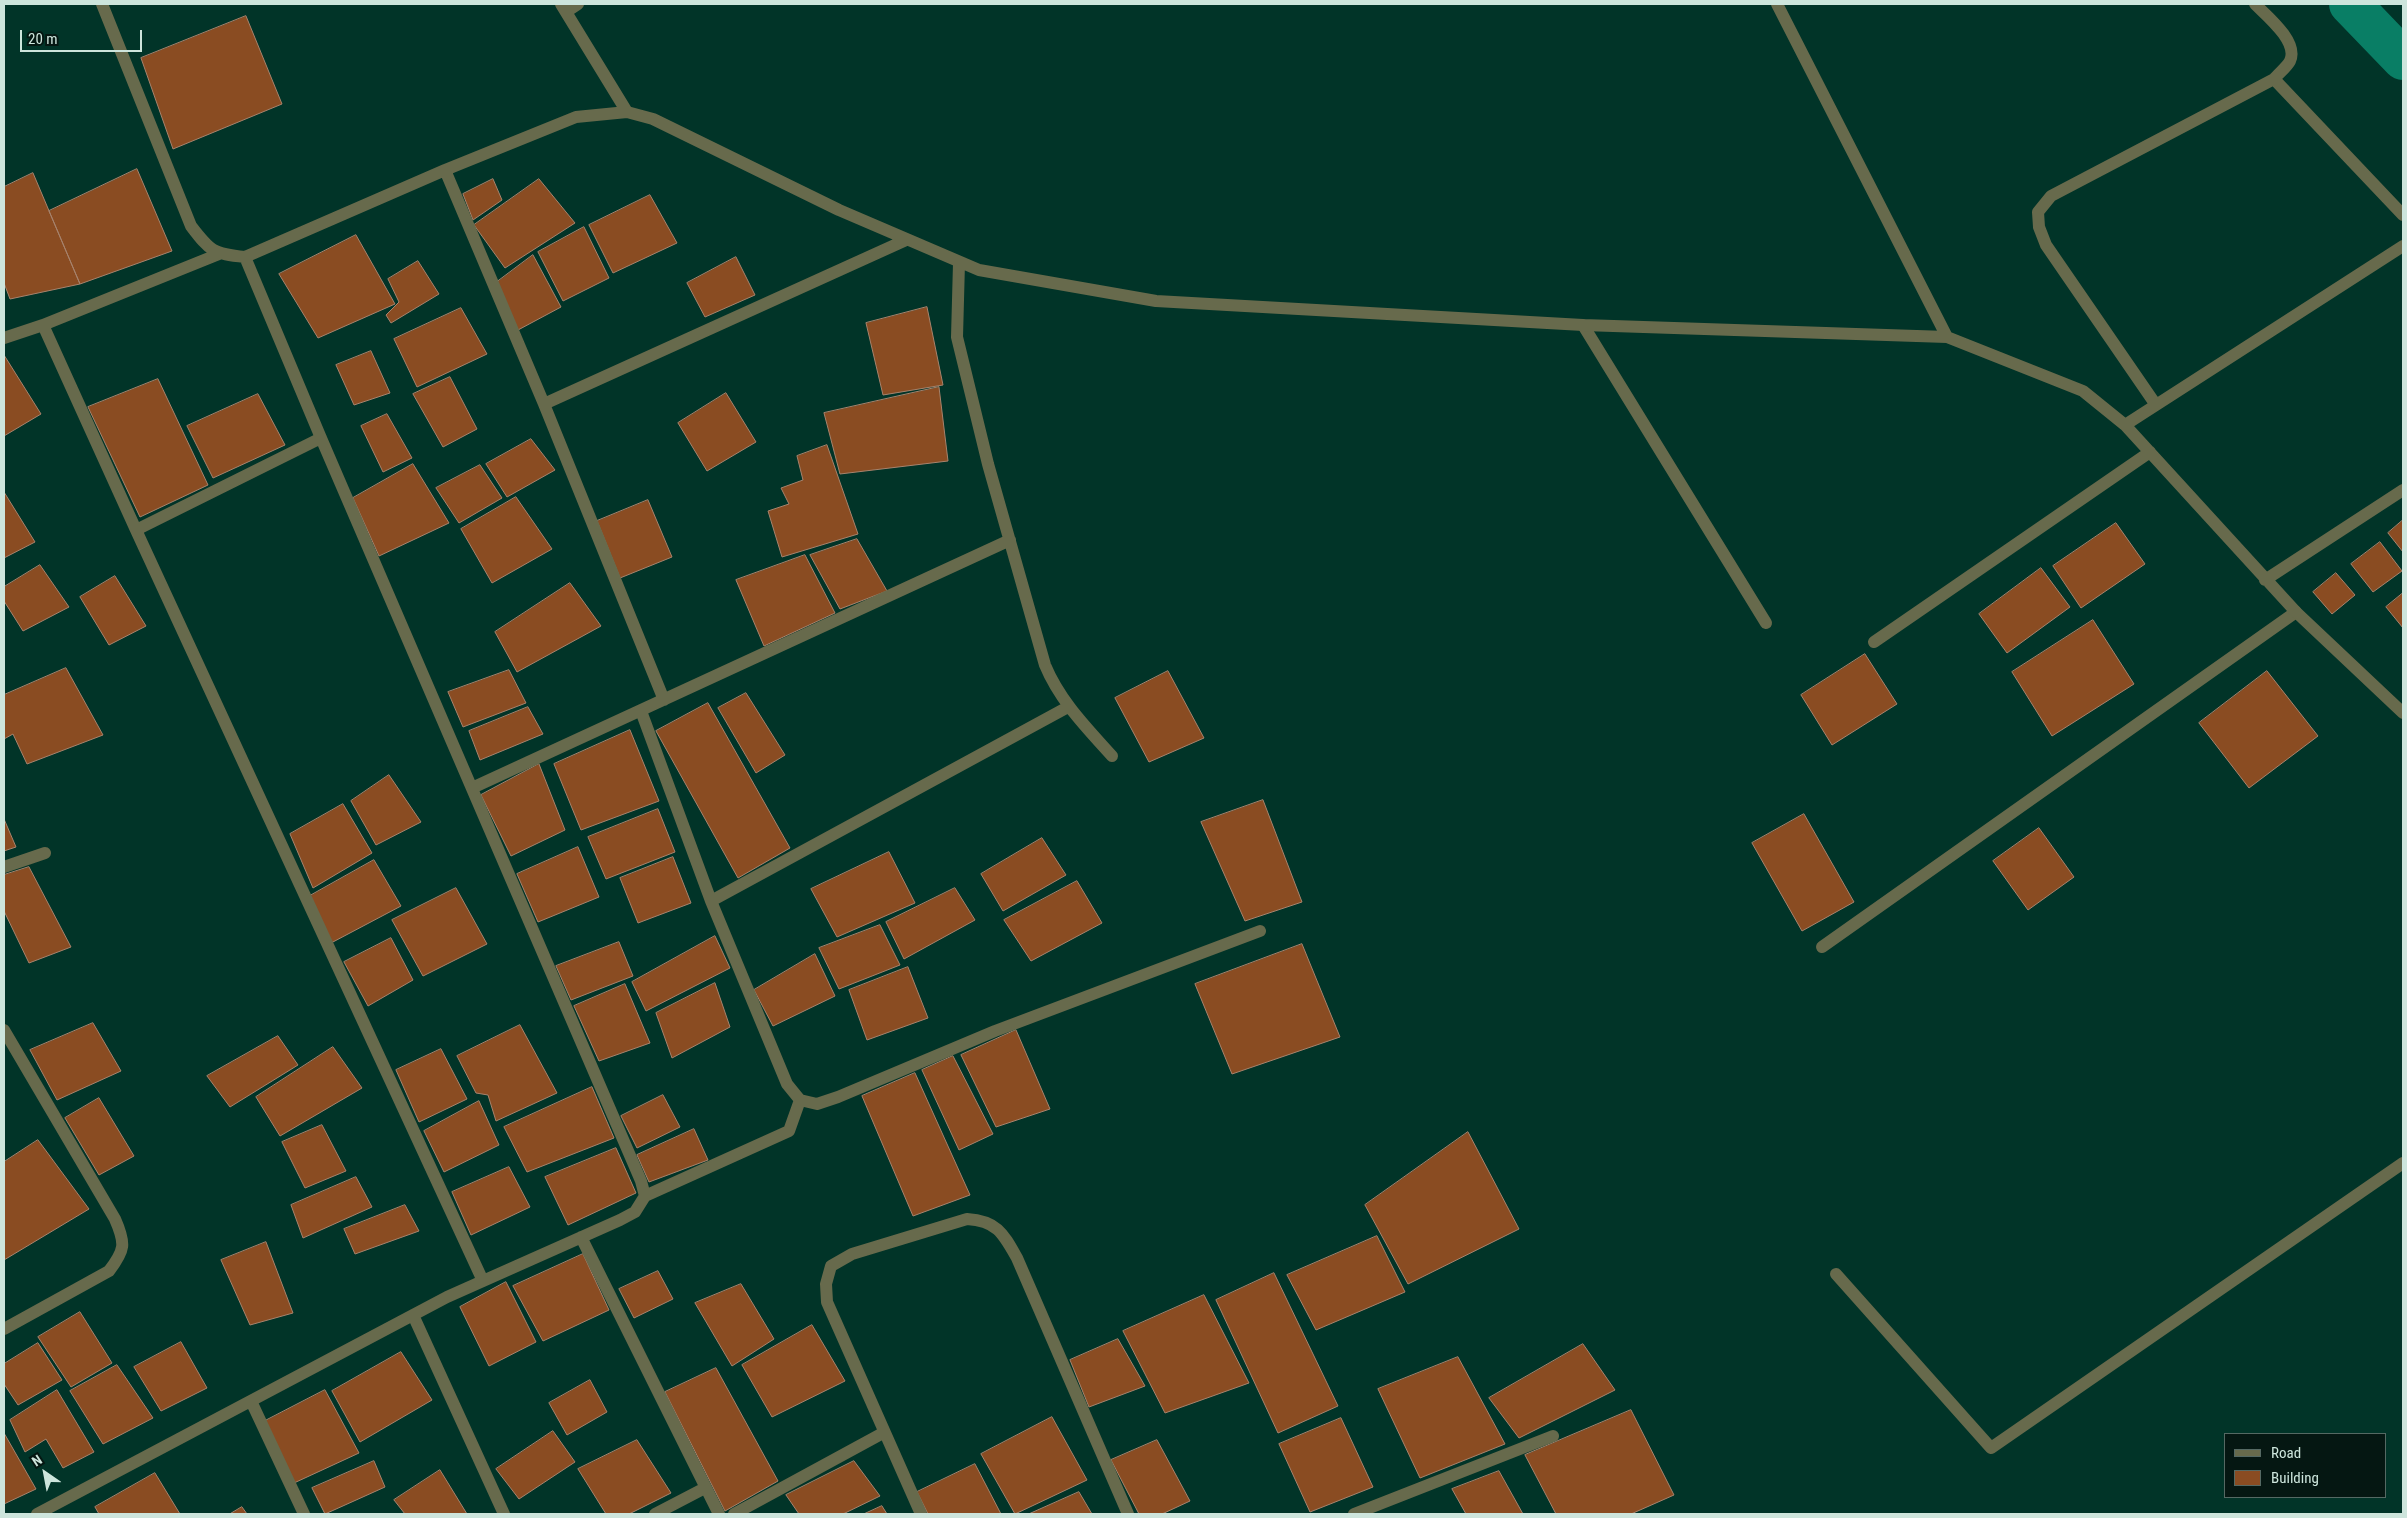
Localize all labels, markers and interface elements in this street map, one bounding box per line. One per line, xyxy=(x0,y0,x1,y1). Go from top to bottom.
scale bar xyxy=(22,20,145,52)
text: 20 m xyxy=(28,30,58,48)
legend xyxy=(2224,1433,2387,1498)
text: Road xyxy=(2271,1444,2301,1462)
north arrow xyxy=(20,1448,70,1498)
text: N xyxy=(29,1451,45,1469)
text: Building xyxy=(2271,1469,2319,1487)

